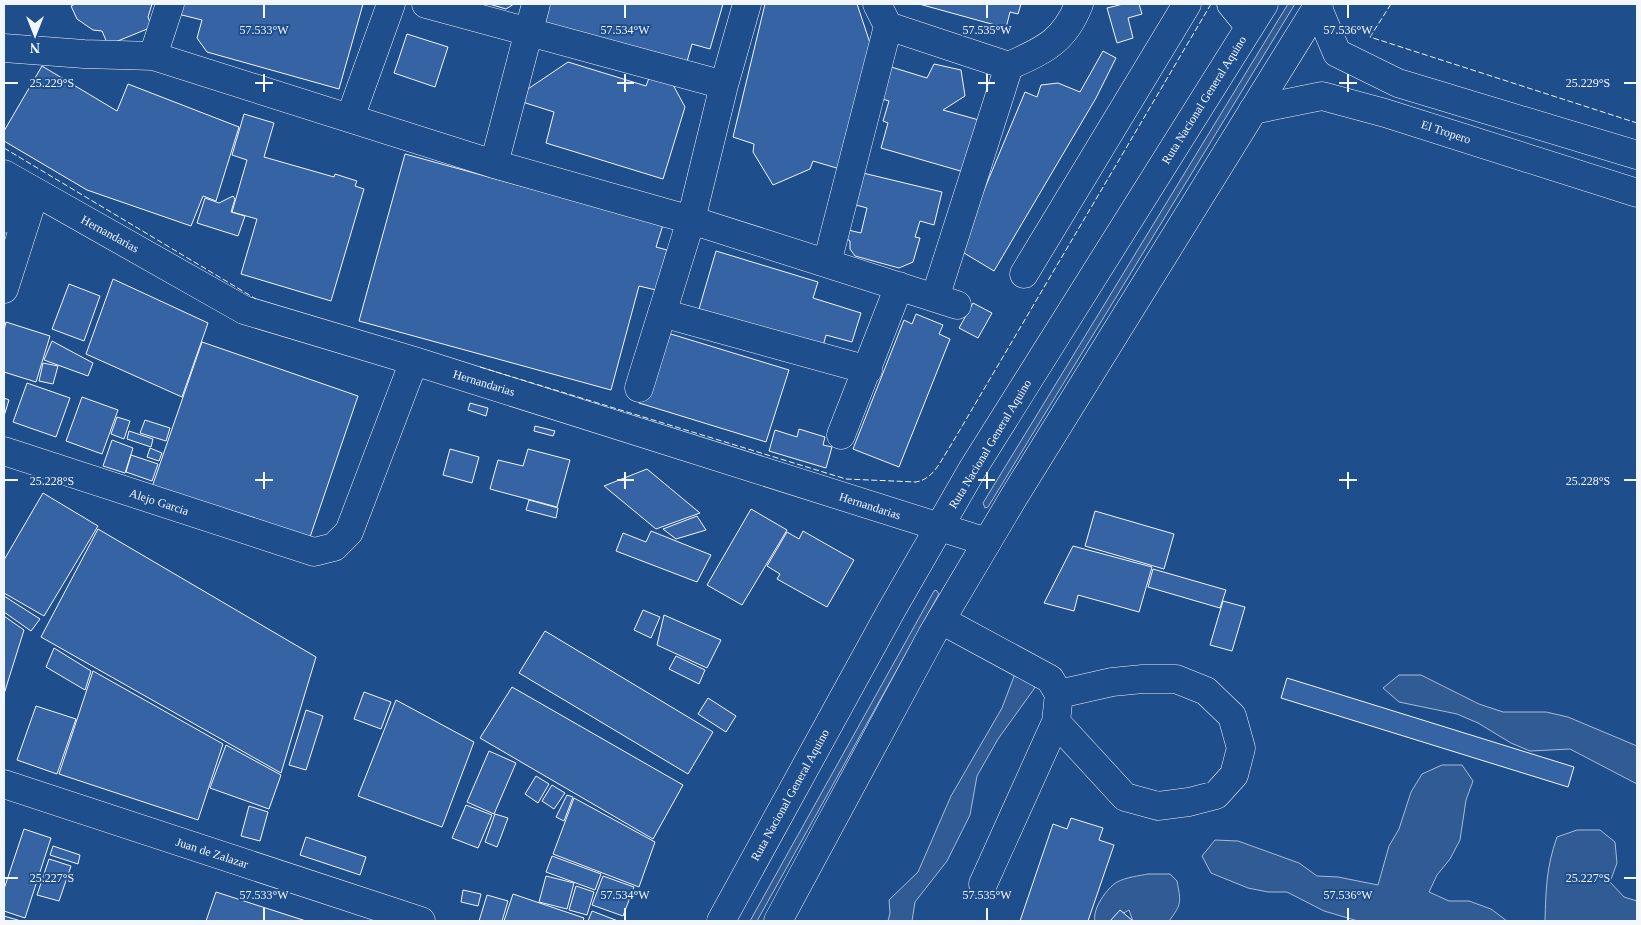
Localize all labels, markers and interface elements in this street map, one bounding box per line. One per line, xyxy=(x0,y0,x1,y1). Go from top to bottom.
north arrow xyxy=(10,10,60,60)
text: 57.533°W xyxy=(239,23,289,37)
text: 57.534°W xyxy=(600,23,650,37)
text: 57.535°W xyxy=(962,23,1012,37)
text: 57.536°W xyxy=(1323,23,1373,37)
street label: Ruta Nacional General Aquino xyxy=(1159,33,1249,167)
text: N xyxy=(30,40,40,55)
text: 25.229°S xyxy=(30,76,74,90)
text: 25.229°S xyxy=(1566,76,1610,90)
street label: El Tropero xyxy=(1419,117,1473,147)
street label: Hernandarias xyxy=(79,212,142,256)
street label: Hernandarias xyxy=(451,367,517,399)
street label: Ruta Nacional General Aquino xyxy=(946,377,1034,511)
text: 25.228°S xyxy=(30,474,74,488)
text: 25.228°S xyxy=(1566,474,1610,488)
street label: Alejo Garcia xyxy=(128,486,191,518)
street label: Hernandarias xyxy=(837,489,903,523)
street label: Ruta Nacional General Aquino xyxy=(748,727,832,863)
street label: Juan de Zalazar xyxy=(174,835,250,871)
text: 25.227°S xyxy=(30,871,74,885)
text: 25.227°S xyxy=(1566,871,1610,885)
text: 57.533°W xyxy=(239,888,289,902)
text: 57.534°W xyxy=(600,888,650,902)
text: 57.535°W xyxy=(962,888,1012,902)
text: 57.536°W xyxy=(1323,888,1373,902)

